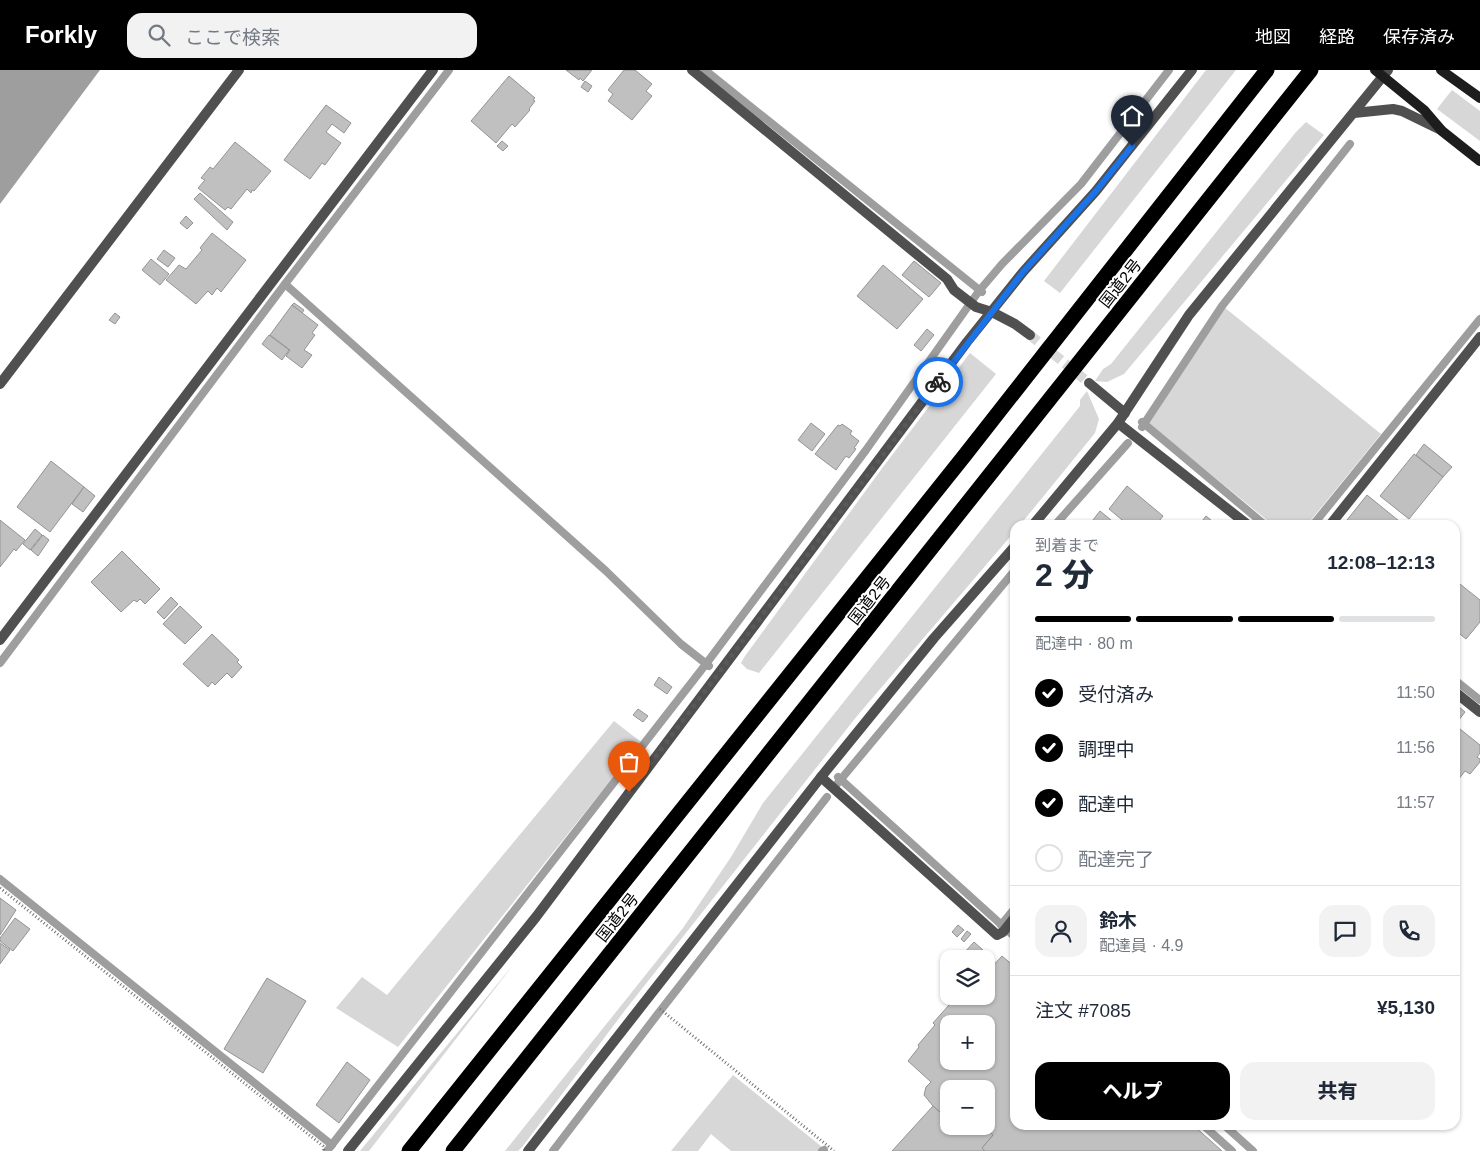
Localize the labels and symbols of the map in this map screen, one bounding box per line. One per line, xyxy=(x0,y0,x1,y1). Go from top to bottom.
pin xyxy=(1111,95,1153,146)
street label: 国道2号 xyxy=(1096,256,1145,311)
courier xyxy=(913,357,963,407)
street label: 国道2号 xyxy=(845,573,894,628)
pin xyxy=(608,741,650,792)
street label: 国道2号 xyxy=(593,890,642,945)

